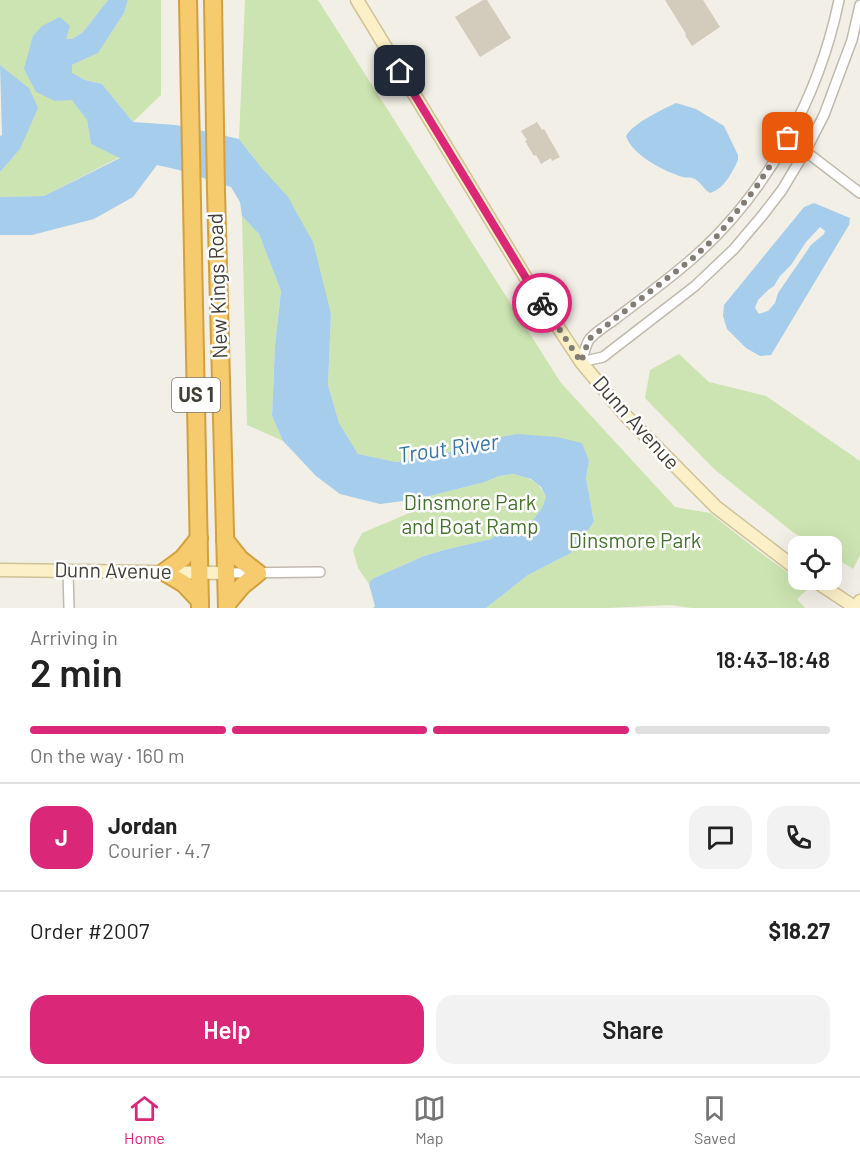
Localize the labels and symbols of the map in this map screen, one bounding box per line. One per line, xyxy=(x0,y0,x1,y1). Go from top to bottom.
pin xyxy=(374,45,425,96)
pin xyxy=(762,112,813,163)
street label: New Kings Road xyxy=(201,213,232,359)
courier xyxy=(512,273,572,333)
street label: Dunn Avenue xyxy=(589,370,686,474)
road number: US 1 xyxy=(172,378,220,412)
water label: Trout River xyxy=(396,427,501,467)
park label: Dinsmore Park and Boat Ramp xyxy=(401,489,539,538)
park label: Dinsmore Park xyxy=(569,527,701,552)
street label: Dunn Avenue xyxy=(54,556,172,583)

